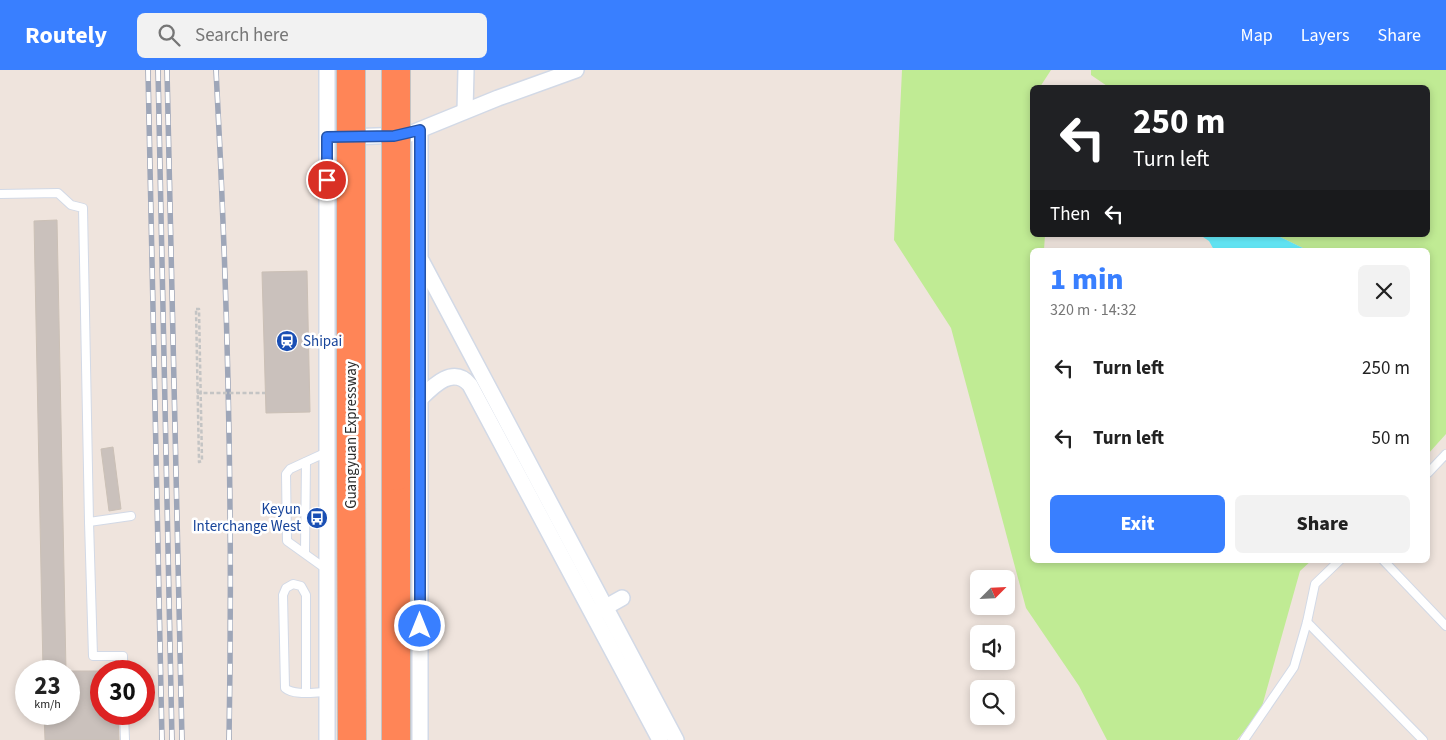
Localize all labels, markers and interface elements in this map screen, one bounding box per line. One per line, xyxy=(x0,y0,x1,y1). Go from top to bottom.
search box xyxy=(137,13,487,58)
text: Routely xyxy=(25,18,107,53)
icon: search xyxy=(155,21,183,49)
text: Search here xyxy=(195,22,289,49)
text: Map xyxy=(1241,23,1273,48)
text: Layers xyxy=(1301,23,1350,48)
text: Share xyxy=(1378,23,1421,48)
text: 250 m xyxy=(1133,97,1225,147)
icon: left xyxy=(1050,105,1115,170)
text: Turn left xyxy=(1133,143,1209,175)
pin xyxy=(306,159,348,201)
icon: arrive xyxy=(313,166,341,194)
icon: left xyxy=(1100,200,1128,228)
text: Then xyxy=(1050,201,1090,228)
text: 1 min xyxy=(1050,258,1124,301)
button: close xyxy=(1358,265,1410,317)
text: 320 m · 14:32 xyxy=(1050,299,1137,321)
station icon: Shipai xyxy=(275,329,299,353)
place label: Shipai xyxy=(303,331,342,352)
icon: left xyxy=(1050,354,1078,382)
text: Turn left xyxy=(1093,355,1164,382)
text: 250 m xyxy=(1362,355,1410,382)
street label: Guangyuan Expressway xyxy=(341,361,362,509)
icon: left xyxy=(1050,424,1078,452)
text: Turn left xyxy=(1093,425,1164,452)
text: 50 m xyxy=(1372,425,1410,452)
button: Exit xyxy=(1050,495,1225,553)
button: Share xyxy=(1235,495,1410,553)
place label: Keyun Interchange West xyxy=(193,499,301,537)
bus stop icon: Keyun Interchange West xyxy=(305,506,329,530)
north arrow xyxy=(970,570,1015,615)
map controls xyxy=(970,570,1015,725)
position arrow xyxy=(393,599,445,651)
button: sound xyxy=(970,625,1015,670)
speed limit sign: 30 xyxy=(90,660,155,725)
text: 23 xyxy=(34,668,61,704)
button: search xyxy=(970,680,1015,725)
text: km/h xyxy=(34,696,61,713)

